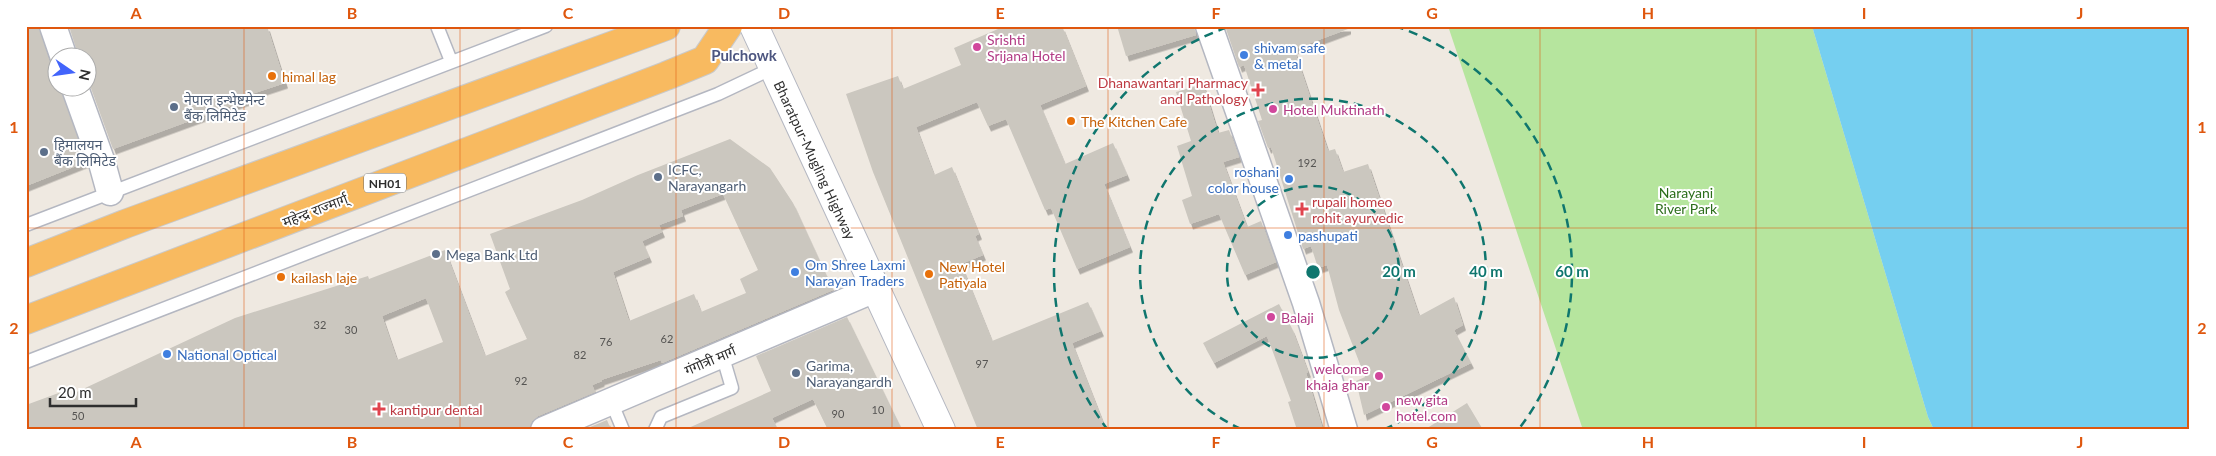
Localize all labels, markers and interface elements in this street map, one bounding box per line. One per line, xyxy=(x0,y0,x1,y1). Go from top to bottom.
text: A xyxy=(129,3,142,22)
text: B xyxy=(347,3,357,22)
text: C xyxy=(563,3,574,22)
text: D xyxy=(778,3,790,22)
text: E xyxy=(995,3,1005,22)
text: F xyxy=(1211,3,1221,22)
text: G xyxy=(1426,3,1438,22)
text: H xyxy=(1642,3,1654,22)
text: I xyxy=(1862,3,1866,22)
text: J xyxy=(2077,3,2083,22)
place label: Srishti Srijana Hotel xyxy=(987,31,1066,64)
place label: shivam safe & metal xyxy=(1254,39,1325,72)
marker: Srishti Srijana Hotel xyxy=(971,41,983,53)
district label: Pulchowk xyxy=(711,46,778,64)
north arrow xyxy=(48,48,98,98)
marker: shivam safe & metal xyxy=(1238,49,1250,61)
text: N xyxy=(76,68,95,82)
place label: himal lag xyxy=(282,68,336,85)
marker: himal lag xyxy=(266,70,278,82)
place label: Dhanawantari Pharmacy and Pathology xyxy=(1098,74,1249,107)
street label: Bharatpur-Mugling Highway xyxy=(771,78,860,243)
marker: Dhanawantari Pharmacy and Pathology xyxy=(1252,84,1264,96)
place label: नेपाल इन्भेष्टमेन्ट बैंक लिमिटेड xyxy=(184,91,266,124)
marker: नेपाल इन्भेष्टमेन्ट बैंक लिमिटेड xyxy=(168,101,180,113)
place label: Hotel Muktinath xyxy=(1283,101,1384,118)
marker: Hotel Muktinath xyxy=(1267,103,1279,115)
place label: The Kitchen Cafe xyxy=(1081,113,1187,130)
marker: The Kitchen Cafe xyxy=(1065,115,1077,127)
text: 1 xyxy=(9,117,19,136)
text: 1 xyxy=(2197,117,2207,136)
place label: हिमालयन बैंक लिमिटेड xyxy=(54,136,117,169)
marker: हिमालयन बैंक लिमिटेड xyxy=(38,146,50,158)
house number: 192 xyxy=(1297,156,1317,169)
place label: ICFC, Narayangarh xyxy=(668,161,746,194)
place label: roshani color house xyxy=(1208,163,1279,196)
marker: ICFC, Narayangarh xyxy=(652,171,664,183)
marker: roshani color house xyxy=(1283,173,1295,185)
road number: NH01 xyxy=(364,174,406,192)
park label: Narayani River Park xyxy=(1655,184,1718,217)
street label: महेन्द्र राज्मार्ग् xyxy=(280,189,353,232)
place label: rupali homeo rohit ayurvedic xyxy=(1312,193,1404,226)
marker: rupali homeo rohit ayurvedic xyxy=(1296,203,1308,215)
place label: pashupati xyxy=(1298,227,1358,244)
marker: pashupati xyxy=(1282,229,1294,241)
place label: Mega Bank Ltd xyxy=(446,246,538,263)
marker: Mega Bank Ltd xyxy=(430,248,442,260)
place label: Om Shree Laxmi Narayan Traders xyxy=(805,256,906,289)
place label: New Hotel Patiyala xyxy=(939,258,1005,291)
text: 20 m xyxy=(1382,262,1416,280)
text: 40 m xyxy=(1469,262,1503,280)
text: 60 m xyxy=(1555,262,1589,280)
centre of rings xyxy=(1304,263,1322,281)
marker: Om Shree Laxmi Narayan Traders xyxy=(789,266,801,278)
marker: New Hotel Patiyala xyxy=(923,268,935,280)
place label: kailash laje xyxy=(291,269,357,286)
marker: kailash laje xyxy=(275,271,287,283)
place label: Balaji xyxy=(1281,309,1314,326)
marker: Balaji xyxy=(1265,311,1277,323)
text: 2 xyxy=(9,318,19,337)
house number: 32 xyxy=(314,318,326,331)
text: 2 xyxy=(2197,318,2207,337)
house number: 30 xyxy=(345,323,358,336)
house number: 62 xyxy=(661,332,673,345)
house number: 76 xyxy=(600,335,612,348)
street label: गंगोत्री मार्ग xyxy=(682,341,739,378)
place label: National Optical xyxy=(177,346,277,363)
marker: National Optical xyxy=(161,348,173,360)
house number: 82 xyxy=(574,348,586,361)
place label: Garima, Narayangardh xyxy=(806,357,892,390)
house number: 97 xyxy=(976,357,988,370)
place label: welcome khaja ghar xyxy=(1306,360,1369,393)
marker: Garima, Narayangardh xyxy=(790,367,802,379)
marker: welcome khaja ghar xyxy=(1373,370,1385,382)
house number: 92 xyxy=(515,374,527,387)
scale bar xyxy=(50,376,136,408)
text: 20 m xyxy=(58,383,92,401)
place label: new gita hotel.com xyxy=(1396,391,1457,424)
place label: kantipur dental xyxy=(390,401,483,418)
marker: new gita hotel.com xyxy=(1380,401,1392,413)
marker: kantipur dental xyxy=(372,402,386,416)
house number: 10 xyxy=(872,403,885,416)
house number: 90 xyxy=(832,407,845,420)
house number: 50 xyxy=(72,409,85,422)
text: A xyxy=(129,432,142,451)
text: B xyxy=(347,432,357,451)
text: C xyxy=(563,432,574,451)
text: D xyxy=(778,432,790,451)
text: E xyxy=(995,432,1005,451)
text: F xyxy=(1211,432,1221,451)
text: G xyxy=(1426,432,1438,451)
text: H xyxy=(1642,432,1654,451)
text: I xyxy=(1862,432,1866,451)
text: J xyxy=(2077,432,2083,451)

